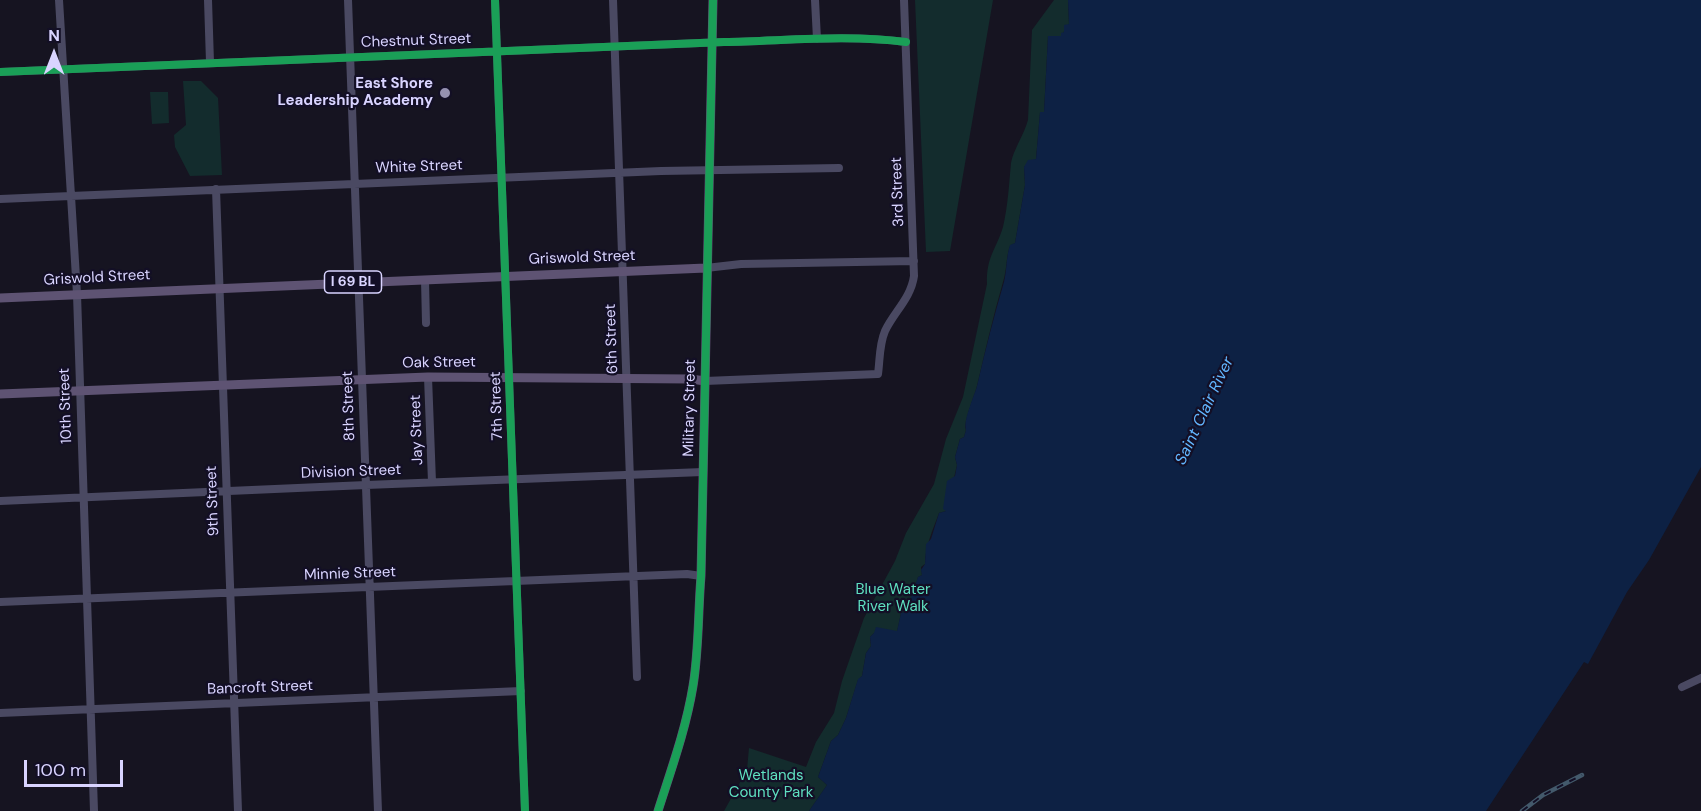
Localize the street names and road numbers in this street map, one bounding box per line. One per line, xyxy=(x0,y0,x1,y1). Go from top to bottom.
street label: Chestnut Street xyxy=(360,30,472,52)
street label: White Street xyxy=(375,156,463,178)
street label: 3rd Street xyxy=(888,157,908,227)
street label: Griswold Street xyxy=(528,247,636,269)
street label: Griswold Street xyxy=(43,266,151,290)
road number: I 69 BL xyxy=(324,271,382,293)
street label: 6th Street xyxy=(602,303,622,375)
street label: Oak Street xyxy=(402,353,476,373)
street label: Military Street xyxy=(680,359,700,457)
street label: 10th Street xyxy=(56,368,76,444)
street label: 8th Street xyxy=(339,371,359,441)
street label: 7th Street xyxy=(487,371,507,441)
street label: Jay Street xyxy=(407,395,427,465)
street label: Division Street xyxy=(300,461,402,483)
street label: 9th Street xyxy=(203,465,223,537)
street label: Minnie Street xyxy=(304,563,396,585)
street label: Bancroft Street xyxy=(207,677,313,699)

